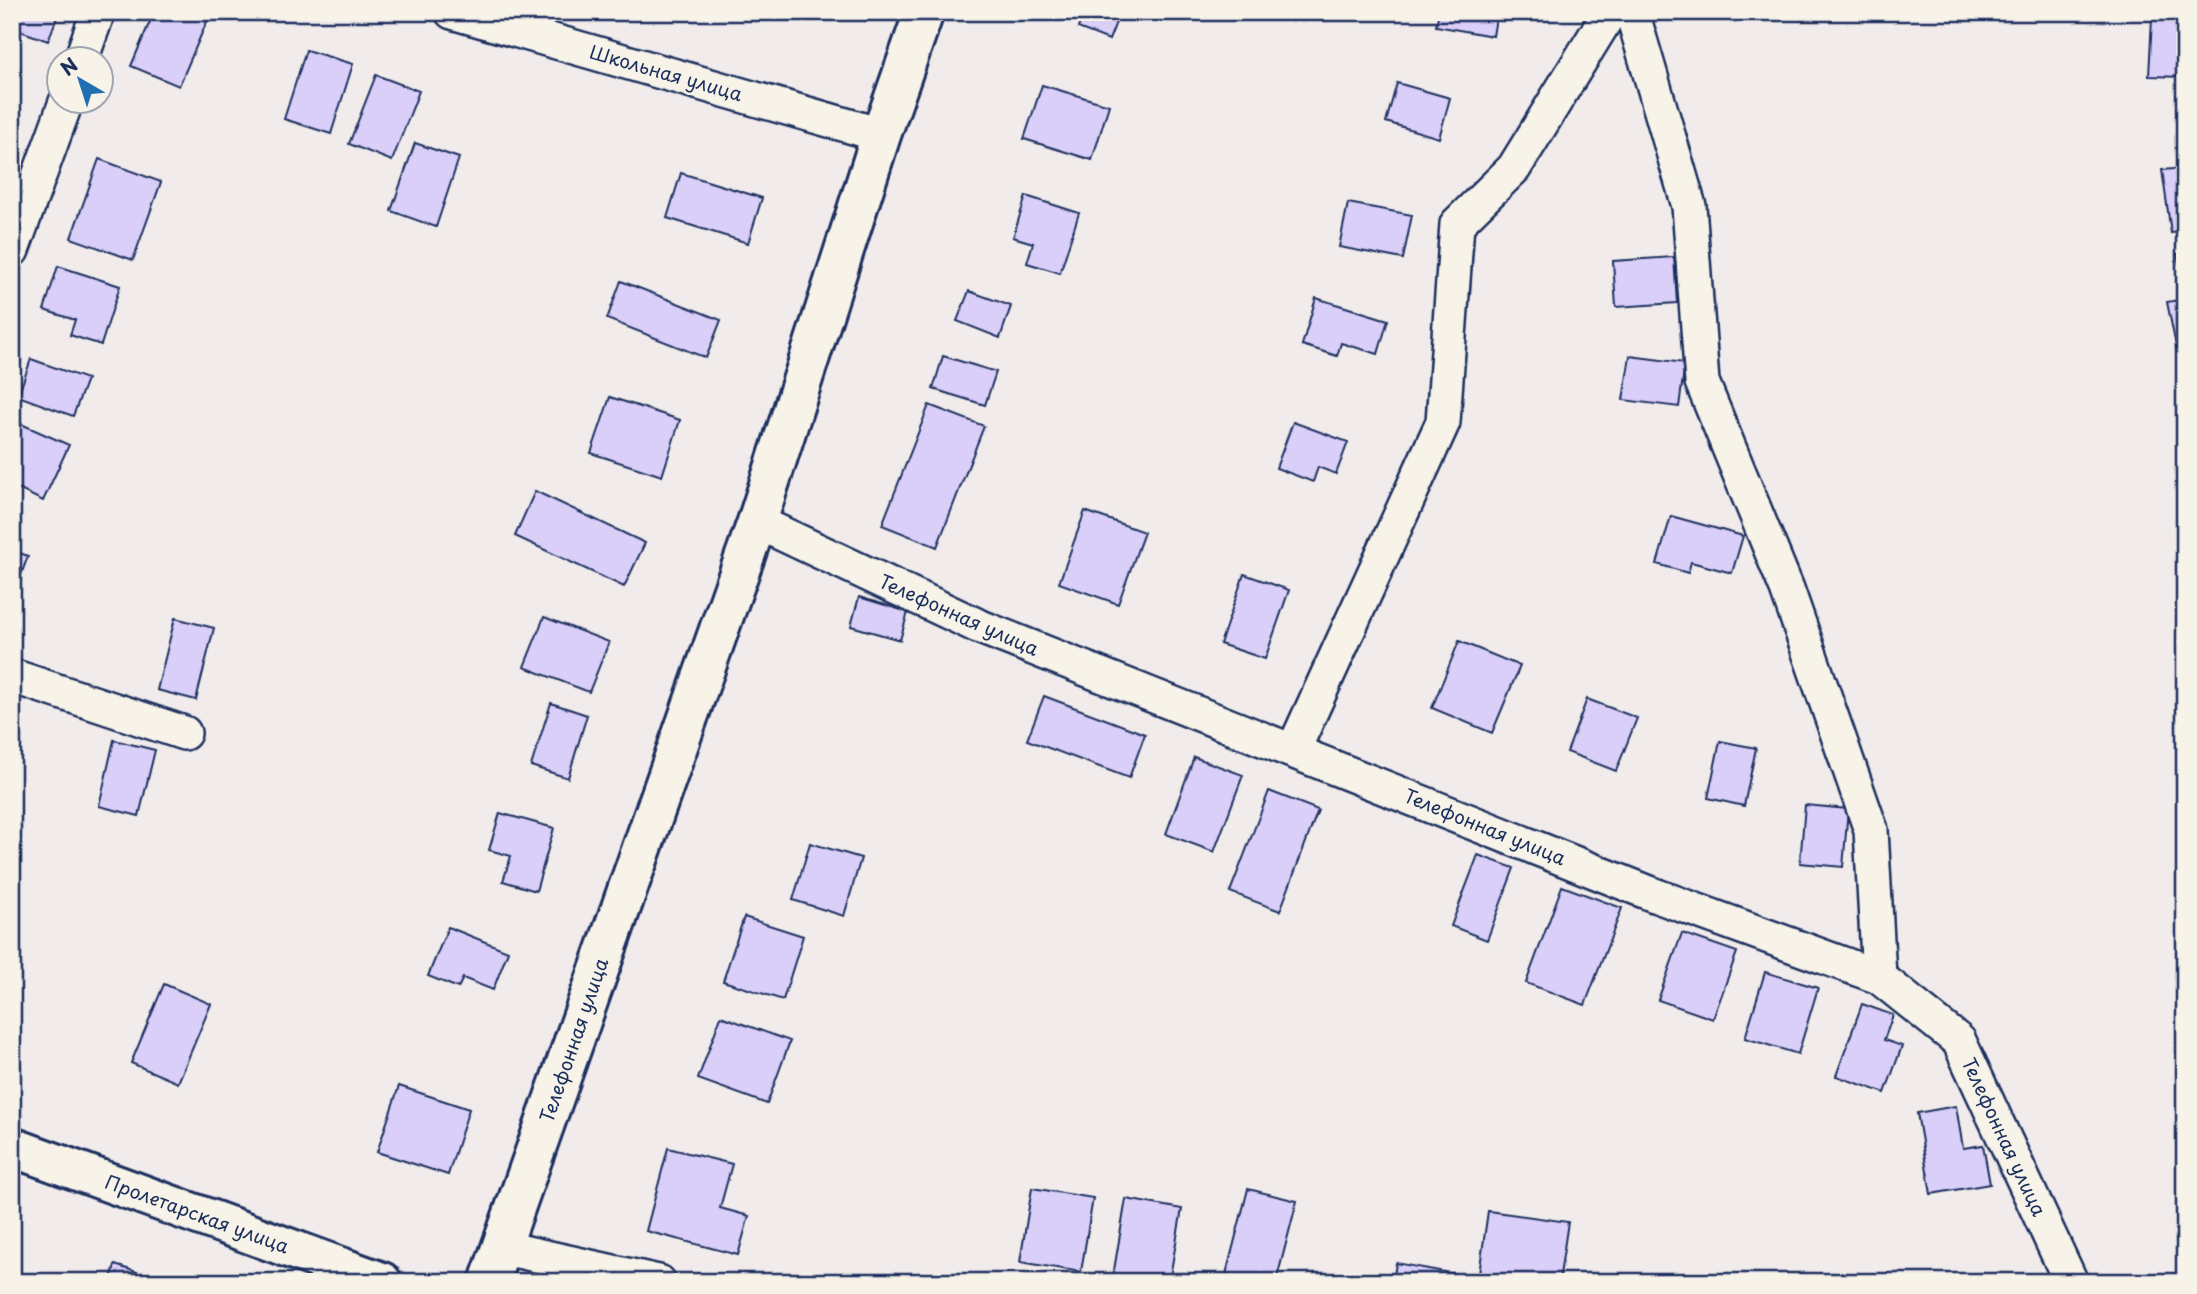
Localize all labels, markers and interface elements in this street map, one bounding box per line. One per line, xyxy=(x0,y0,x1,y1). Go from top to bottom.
street label: Школьная улица xyxy=(587,37,746,107)
north arrow xyxy=(46,46,116,116)
text: N xyxy=(54,50,83,82)
street label: Телефонная улица xyxy=(875,566,1044,662)
street label: Телефонная улица xyxy=(1400,781,1570,871)
street label: Телефонная улица xyxy=(532,954,614,1126)
street label: Телефонная улица xyxy=(1956,1053,2054,1221)
street label: Пролетарская улица xyxy=(101,1167,293,1259)

